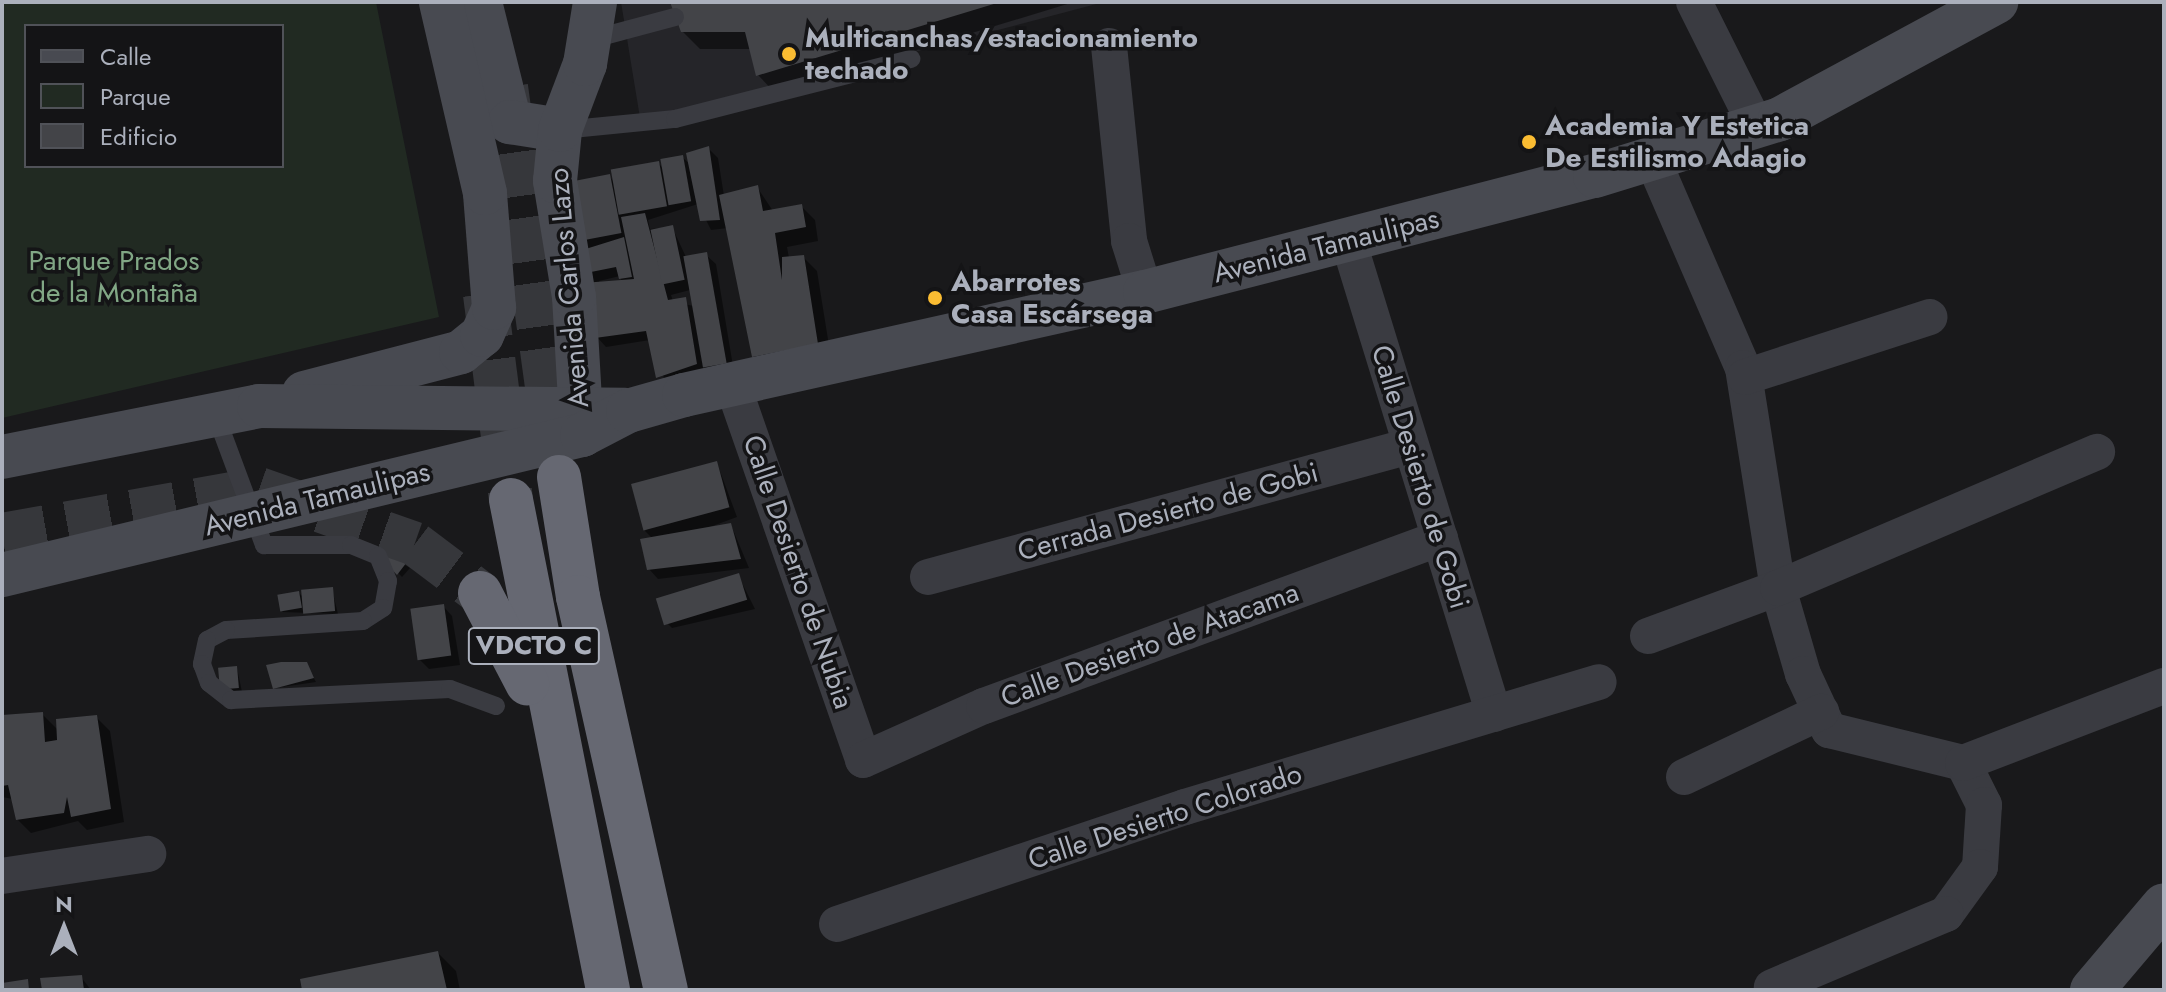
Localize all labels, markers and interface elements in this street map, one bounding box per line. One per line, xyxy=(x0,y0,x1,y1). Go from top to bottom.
place label: Multicanchas/estacionamiento techado xyxy=(805,21,1198,87)
legend xyxy=(24,24,284,168)
text: Calle xyxy=(100,39,151,74)
marker: Multicanchas/estacionamiento techado xyxy=(780,45,798,63)
text: Parque xyxy=(100,79,171,114)
place label: Academia Y Estetica De Estilismo Adagio xyxy=(1545,109,1809,175)
text: Edificio xyxy=(100,119,177,154)
marker: Academia Y Estetica De Estilismo Adagio xyxy=(1520,133,1538,151)
street label: Avenida Carlos Lazo xyxy=(542,167,596,409)
street label: Avenida Tamaulipas xyxy=(1210,202,1442,290)
park label: Parque Prados de la Montaña xyxy=(28,244,200,310)
place label: Abarrotes Casa Escársega xyxy=(951,265,1153,331)
marker: Abarrotes Casa Escársega xyxy=(926,289,944,307)
street label: Calle Desierto de Gobi xyxy=(1364,341,1476,613)
street label: Calle Desierto de Nubia xyxy=(735,431,861,713)
street label: Avenida Tamaulipas xyxy=(201,455,433,543)
street label: Cerrada Desierto de Gobi xyxy=(1014,456,1322,568)
street label: Calle Desierto de Atacama xyxy=(997,575,1303,715)
road number: VDCTO C xyxy=(466,624,602,668)
street label: Calle Desierto Colorado xyxy=(1024,757,1306,877)
north arrow xyxy=(24,888,104,968)
text: N xyxy=(55,888,73,920)

